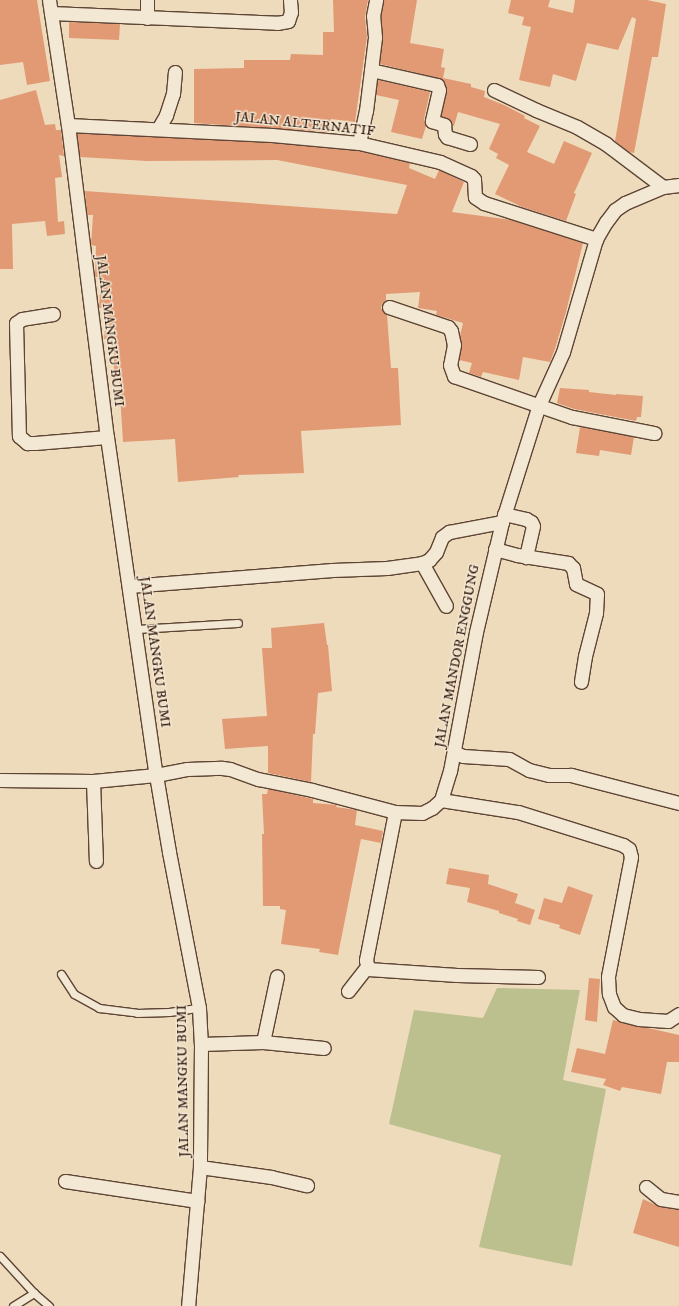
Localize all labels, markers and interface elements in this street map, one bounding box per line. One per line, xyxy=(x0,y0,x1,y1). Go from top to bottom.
street label: JALAN ALTERNATIF xyxy=(234,108,376,140)
street label: JALAN MANGKU BUMI xyxy=(92,254,128,408)
street label: JALAN MANDOR ENGGUNG xyxy=(431,563,483,749)
street label: JALAN MANGKU BUMI xyxy=(136,575,174,729)
street label: JALAN MANGKU BUMI xyxy=(173,1005,193,1157)

